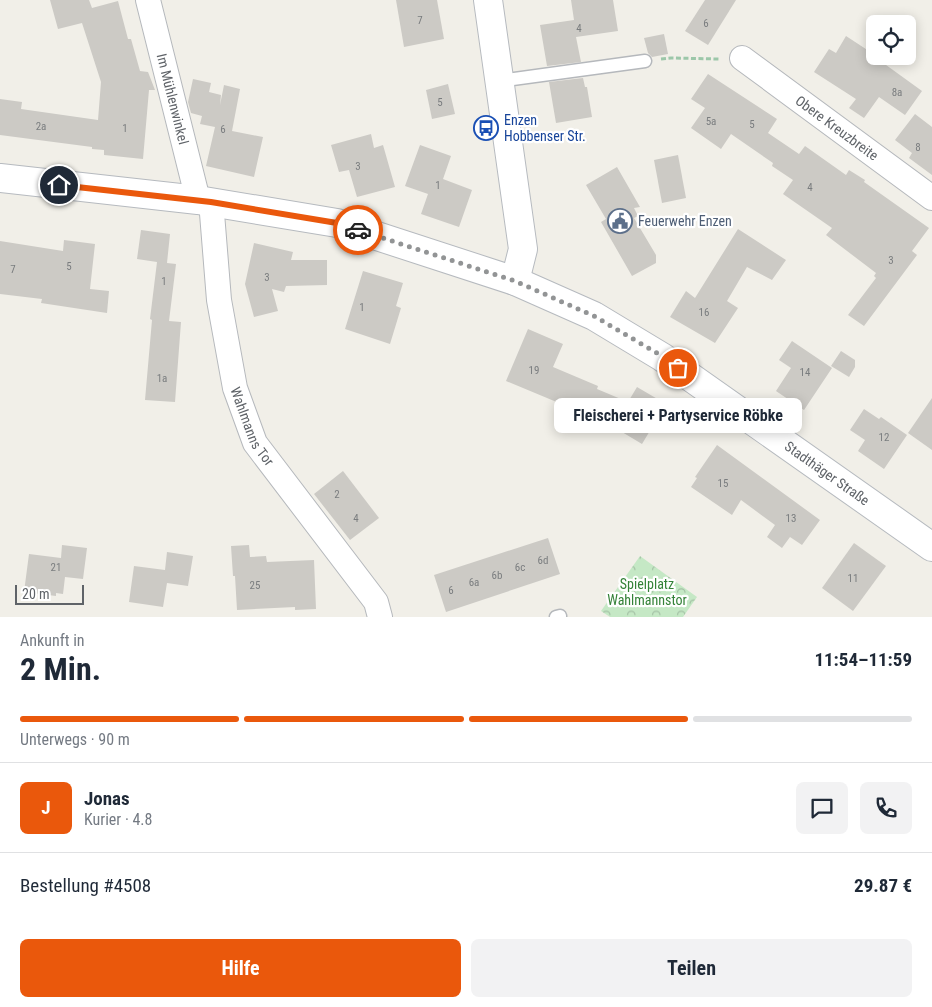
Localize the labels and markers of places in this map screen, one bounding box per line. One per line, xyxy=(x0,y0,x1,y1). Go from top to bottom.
place label: Enzen Hobbenser Str. xyxy=(504,112,586,144)
bus stop icon: Enzen Hobbenser Str. xyxy=(473,115,499,141)
pin xyxy=(38,164,80,206)
public building icon: Feuerwehr Enzen xyxy=(607,208,633,234)
place label: Feuerwehr Enzen xyxy=(638,213,732,229)
pin xyxy=(657,347,699,389)
callout: Fleischerei + Partyservice Röbke xyxy=(554,398,802,433)

